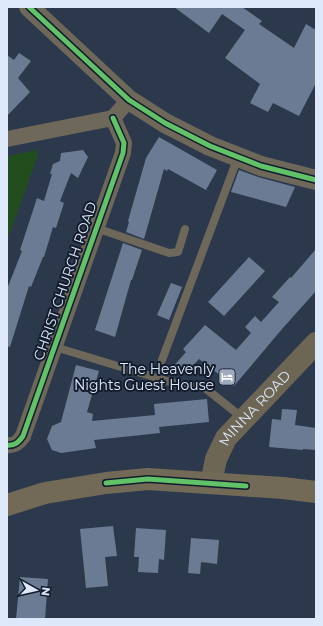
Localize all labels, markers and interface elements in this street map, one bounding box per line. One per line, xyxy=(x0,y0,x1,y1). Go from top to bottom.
street label: CHRIST CHURCH ROAD xyxy=(29,199,101,363)
place label: The Heavenly Nights Guest House xyxy=(74,360,214,394)
street label: MINNA ROAD xyxy=(215,367,294,449)
hotel icon: The Heavenly Nights Guest House xyxy=(217,367,237,387)
north arrow xyxy=(16,570,56,610)
text: N xyxy=(38,586,53,597)

